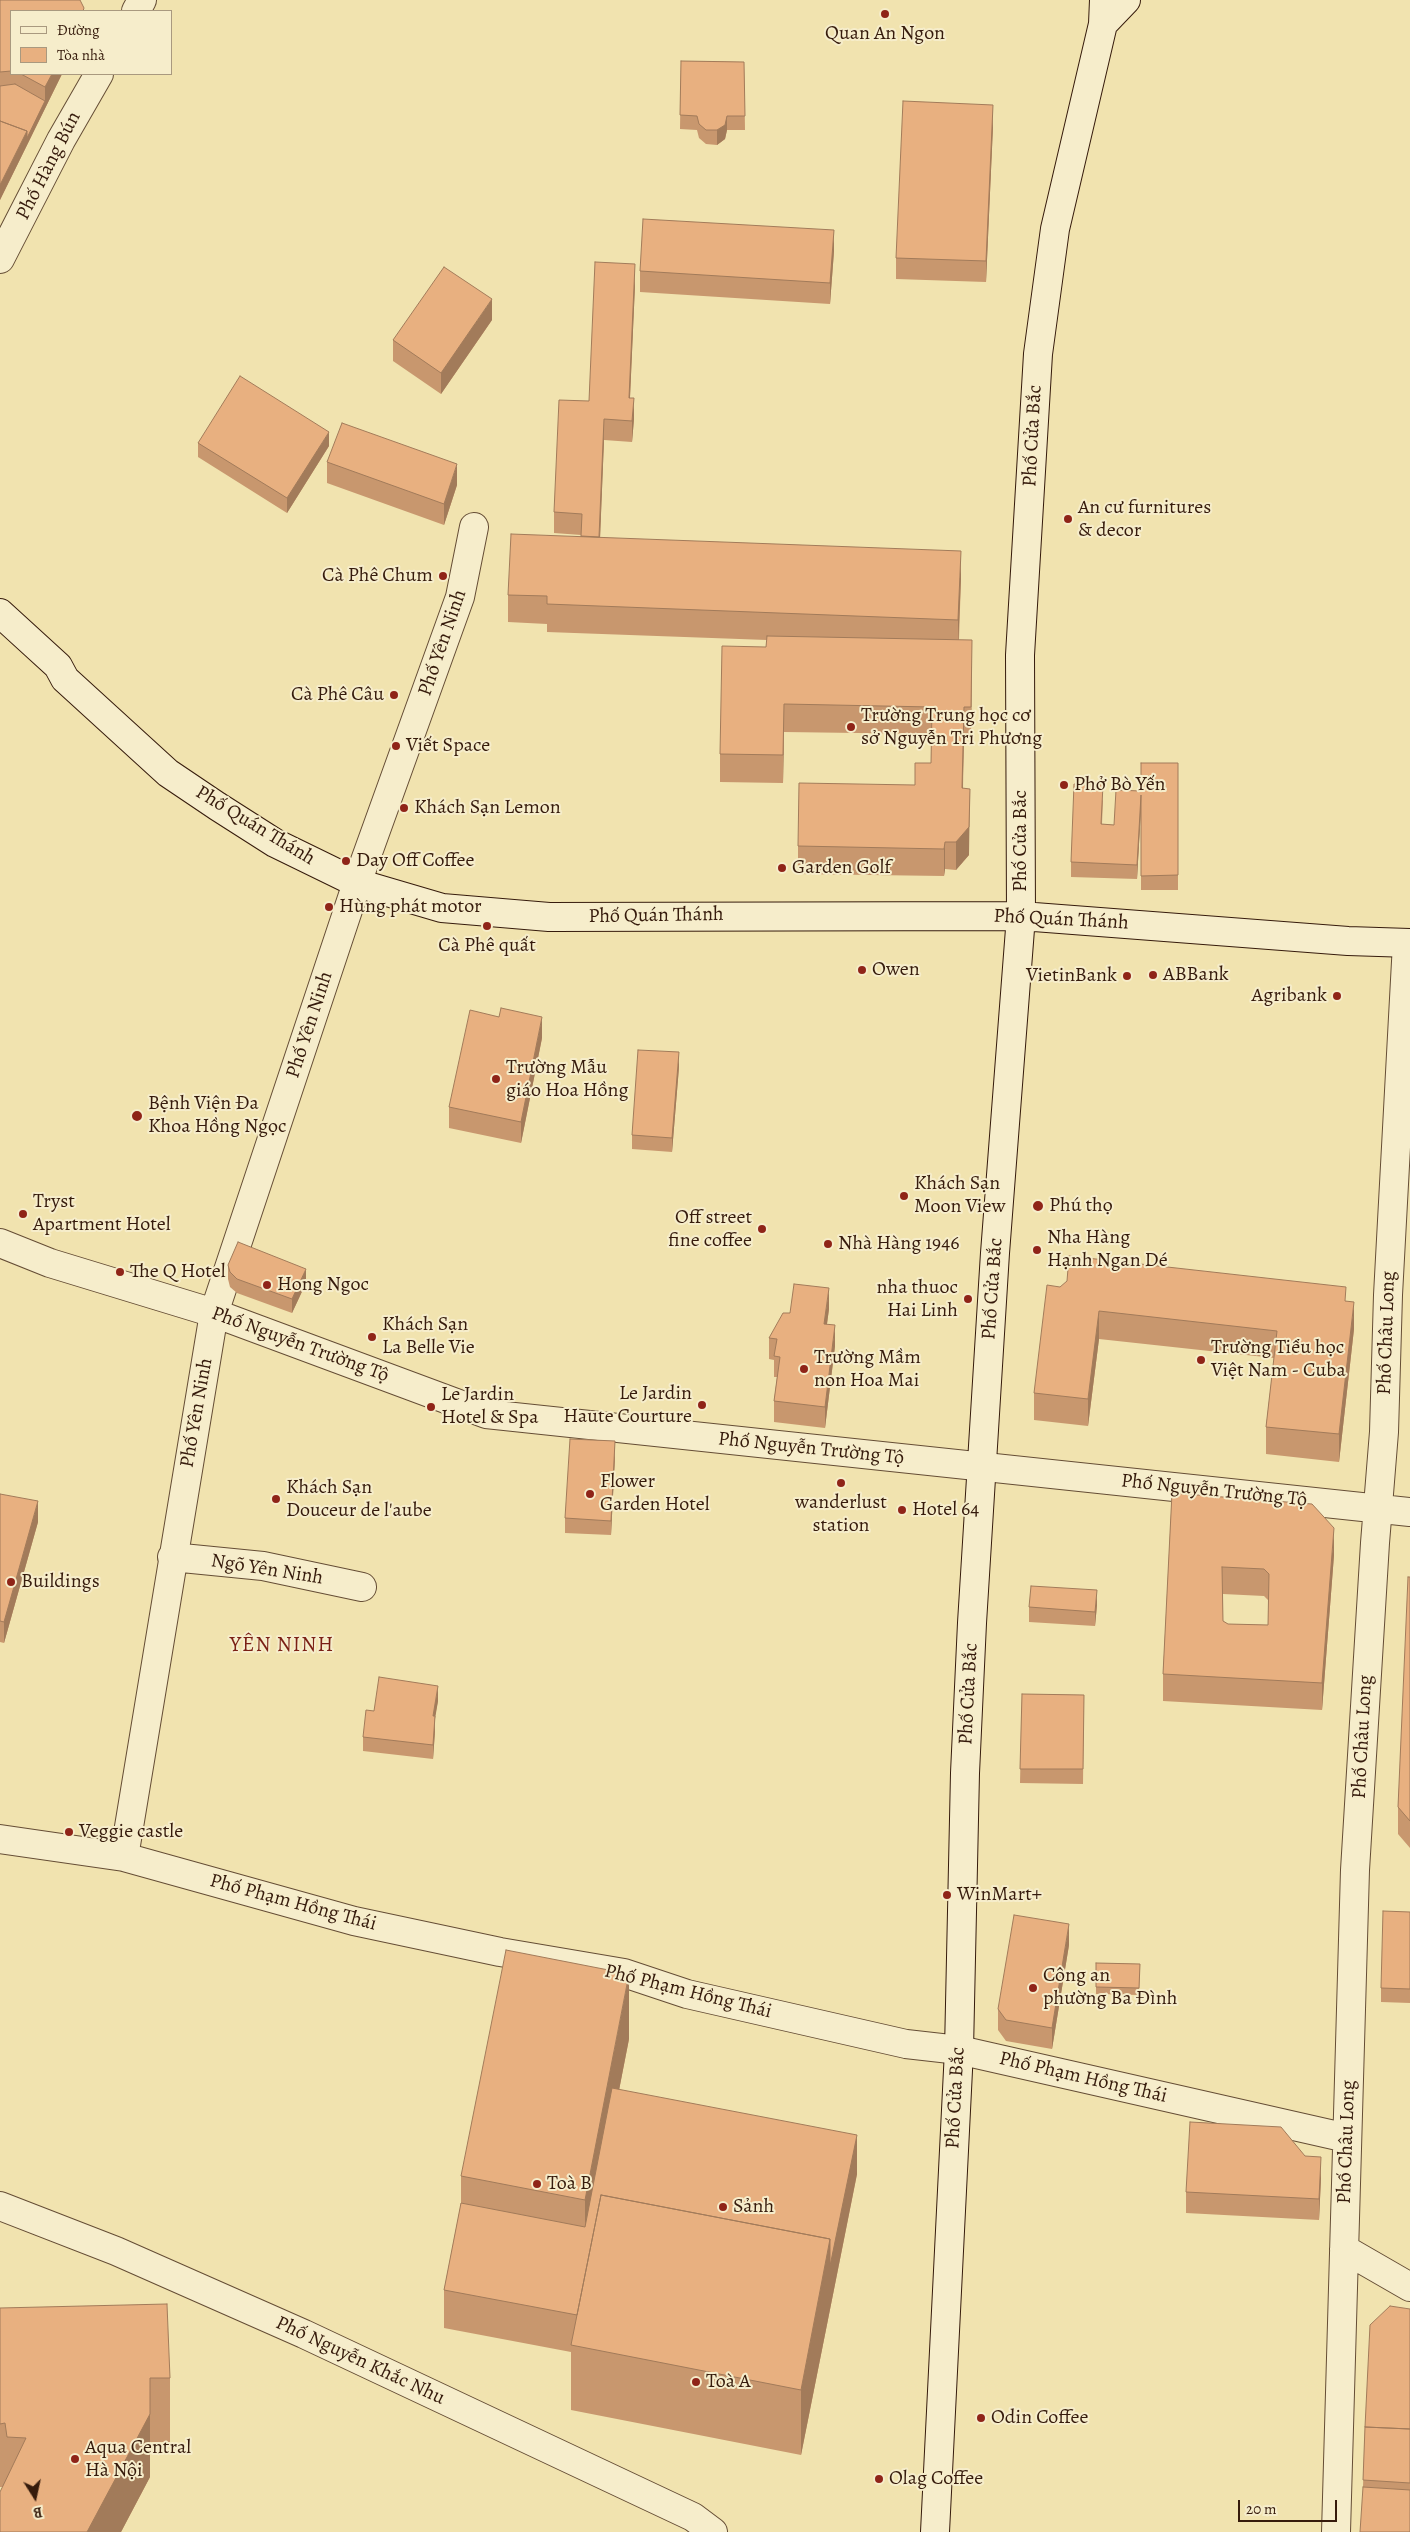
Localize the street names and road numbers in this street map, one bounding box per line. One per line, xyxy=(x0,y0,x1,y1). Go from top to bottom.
street label: Phố Hàng Bún xyxy=(11,108,87,224)
street label: Phố Cửa Bắc xyxy=(1018,384,1048,488)
street label: Phố Yên Ninh xyxy=(414,587,472,699)
street label: Phố Quán Thánh xyxy=(191,781,319,871)
street label: Phố Cửa Bắc xyxy=(1009,790,1033,892)
street label: Phố Quán Thánh xyxy=(588,903,724,929)
street label: Phố Quán Thánh xyxy=(993,904,1129,936)
street label: Phố Yên Ninh xyxy=(281,969,339,1081)
street label: Phố Cửa Bắc xyxy=(977,1237,1009,1341)
street label: Phố Châu Long xyxy=(1373,1271,1401,1395)
street label: Phố Nguyễn Trường Tộ xyxy=(208,1302,392,1388)
street label: Phố Yên Ninh xyxy=(176,1356,218,1470)
street label: Phố Nguyễn Trường Tộ xyxy=(717,1427,905,1471)
street label: Phố Nguyễn Trường Tộ xyxy=(1120,1469,1308,1513)
street label: Ngõ Yên Ninh xyxy=(209,1549,325,1591)
street label: Phố Cửa Bắc xyxy=(954,1642,984,1746)
street label: Phố Châu Long xyxy=(1348,1674,1378,1800)
street label: Phố Phạm Hồng Thái xyxy=(207,1869,379,1937)
street label: Phố Phạm Hồng Thái xyxy=(602,1960,774,2024)
street label: Phố Cửa Bắc xyxy=(941,2046,971,2150)
street label: Phố Phạm Hồng Thái xyxy=(997,2047,1169,2109)
street label: Phố Châu Long xyxy=(1333,2080,1361,2204)
street label: Phố Nguyễn Khắc Nhu xyxy=(272,2311,448,2411)

